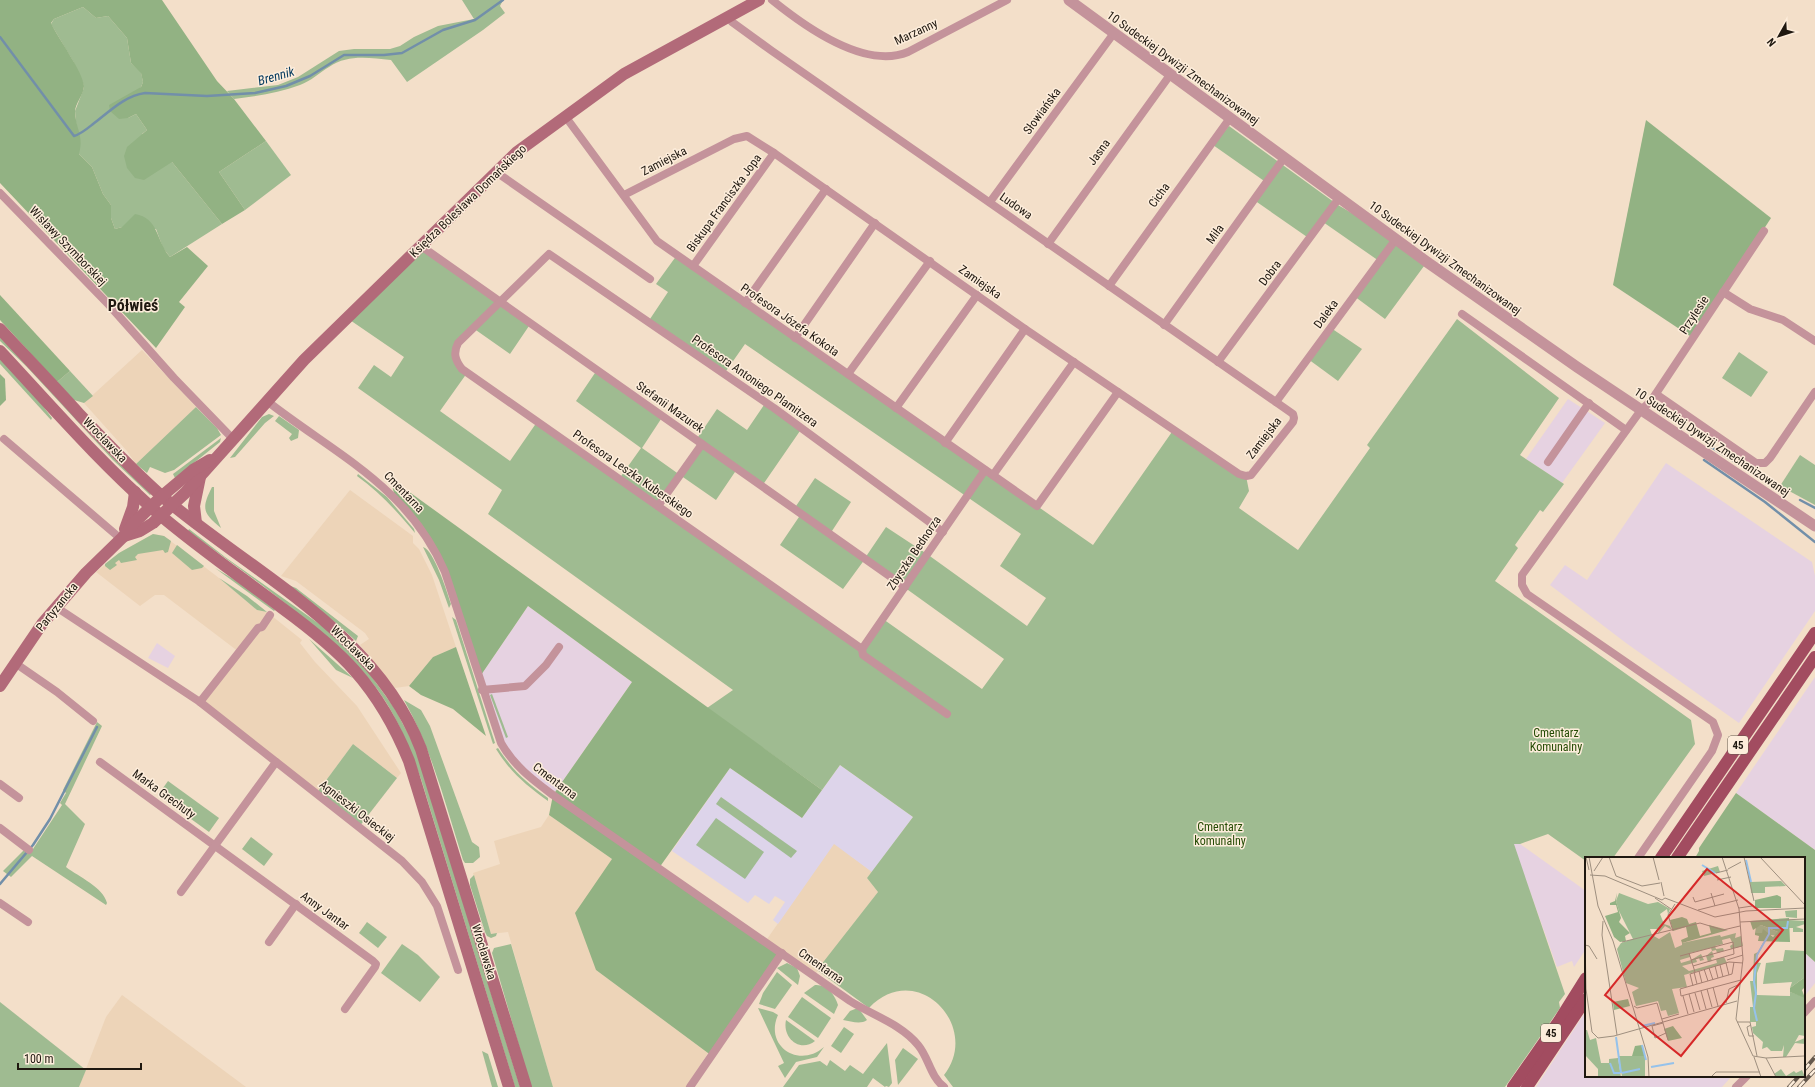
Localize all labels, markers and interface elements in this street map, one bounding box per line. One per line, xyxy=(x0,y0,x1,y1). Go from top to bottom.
street label: 10 Sudeckiej Dywizji Zmechanizowanej xyxy=(1104,8,1262,128)
street label: Marzanny xyxy=(892,16,940,48)
north arrow xyxy=(1759,16,1799,56)
text: N xyxy=(1764,35,1779,49)
water label: Brennik xyxy=(256,64,296,88)
street label: Słowiańska xyxy=(1020,85,1064,137)
street label: Jasna xyxy=(1085,136,1113,168)
street label: Księdza Bolesława Domańskiego xyxy=(407,142,529,260)
street label: Zamiejska xyxy=(639,144,689,178)
street label: Biskupa Franciszka Jopa xyxy=(684,151,764,255)
street label: Cicha xyxy=(1146,180,1173,210)
street label: Ludowa xyxy=(997,190,1035,222)
street label: 10 Sudeckiej Dywizji Zmechanizowanej xyxy=(1366,198,1524,318)
street label: Wisławy Szymborskiej xyxy=(27,203,109,289)
street label: Miła xyxy=(1203,221,1227,246)
street label: Dobra xyxy=(1256,257,1284,288)
street label: Zamiejska xyxy=(956,262,1004,302)
street label: Profesora Józefa Kokota xyxy=(738,281,842,359)
street label: Przylesie xyxy=(1676,293,1712,337)
district label: Półwieś xyxy=(108,296,158,315)
street label: Daleka xyxy=(1311,297,1341,331)
street label: Profesora Antoniego Plamitzera xyxy=(689,332,821,430)
street label: Stefanii Mazurek xyxy=(633,378,707,436)
street label: 10 Sudeckiej Dywizji Zmechanizowanej xyxy=(1632,385,1792,499)
street label: Zamiejska xyxy=(1243,414,1285,462)
street label: Wrocławska xyxy=(80,415,130,466)
street label: Profesora Leszka Kuberskiego xyxy=(570,427,696,521)
street label: Cmentarna xyxy=(381,469,427,516)
street label: Zbyszka Bednorza xyxy=(884,513,944,593)
street label: Partyzancka xyxy=(33,580,81,634)
street label: Wrocławska xyxy=(328,623,378,673)
park label: Cmentarz Komunalny xyxy=(1530,726,1582,754)
road number: 45 xyxy=(1728,736,1748,754)
street label: Cmentarna xyxy=(530,760,580,802)
street label: Marka Grechuty xyxy=(130,766,198,822)
street label: Agnieszki Osieckiej xyxy=(317,777,397,845)
park label: Cmentarz komunalny xyxy=(1194,820,1246,848)
inset map xyxy=(1585,857,1805,1077)
street label: Anny Jantar xyxy=(298,889,352,933)
street label: Wrocławska xyxy=(469,923,499,982)
street label: Cmentarna xyxy=(796,945,846,987)
road number: 45 xyxy=(1541,1024,1561,1042)
scale bar xyxy=(18,1045,141,1071)
text: 100 m xyxy=(24,1052,54,1066)

